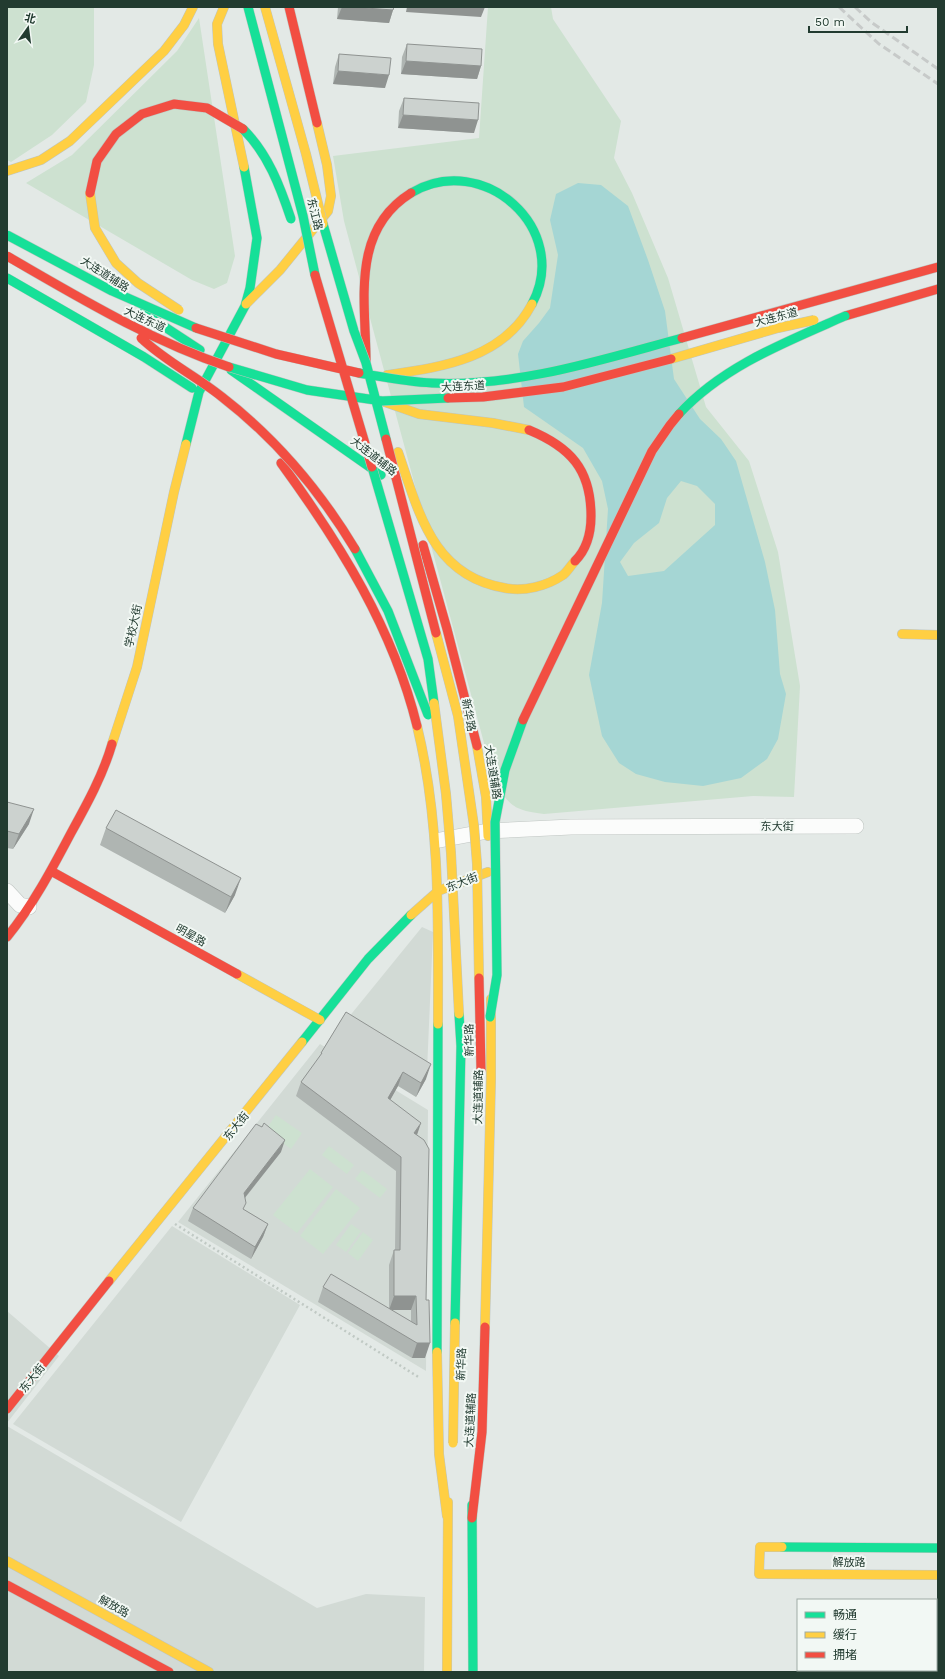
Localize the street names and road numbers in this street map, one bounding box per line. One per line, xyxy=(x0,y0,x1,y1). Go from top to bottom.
street label: 东江路 xyxy=(304,197,325,232)
street label: 大连道辅路 xyxy=(78,254,131,295)
street label: 大连东道 xyxy=(122,304,167,335)
street label: 大连东道 xyxy=(753,306,799,329)
street label: 大连东道 xyxy=(441,379,485,394)
street label: 大连道辅路 xyxy=(348,434,399,478)
street label: 学校大街 xyxy=(123,603,144,649)
street label: 新华路 xyxy=(459,698,478,733)
street label: 大连道辅路 xyxy=(482,744,503,800)
street label: 东大街 xyxy=(761,820,794,833)
street label: 东大街 xyxy=(444,870,480,894)
street label: 明星路 xyxy=(173,922,208,949)
street label: 新华路 xyxy=(463,1023,476,1057)
street label: 大连道辅路 xyxy=(472,1069,485,1125)
street label: 东大街 xyxy=(221,1109,252,1143)
street label: 新华路 xyxy=(454,1347,469,1381)
street label: 东大街 xyxy=(17,1361,48,1395)
street label: 大连道辅路 xyxy=(463,1392,478,1448)
street label: 解放路 xyxy=(833,1556,866,1569)
street label: 解放路 xyxy=(96,1593,131,1620)

